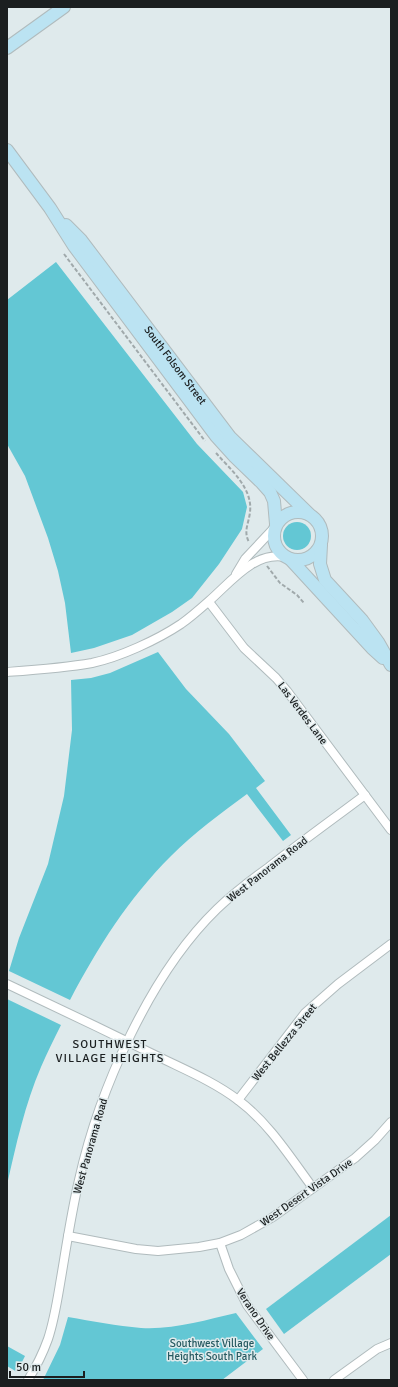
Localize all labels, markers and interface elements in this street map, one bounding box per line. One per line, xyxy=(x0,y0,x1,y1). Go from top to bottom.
street label: South Folsom Street xyxy=(141,324,209,407)
street label: Las Verdes Lane xyxy=(275,679,330,747)
street label: West Panorama Road xyxy=(224,834,310,905)
street label: West Bellezza Street xyxy=(249,1001,320,1084)
district label: SOUTHWEST VILLAGE HEIGHTS xyxy=(56,1037,164,1066)
street label: West Panorama Road xyxy=(71,1097,110,1195)
street label: West Desert Vista Drive xyxy=(258,1156,355,1229)
street label: Verano Drive xyxy=(234,1286,278,1343)
park label: Southwest Village Heights South Park xyxy=(167,1337,257,1363)
scale bar xyxy=(10,1353,84,1379)
text: 50 m xyxy=(16,1360,41,1375)

